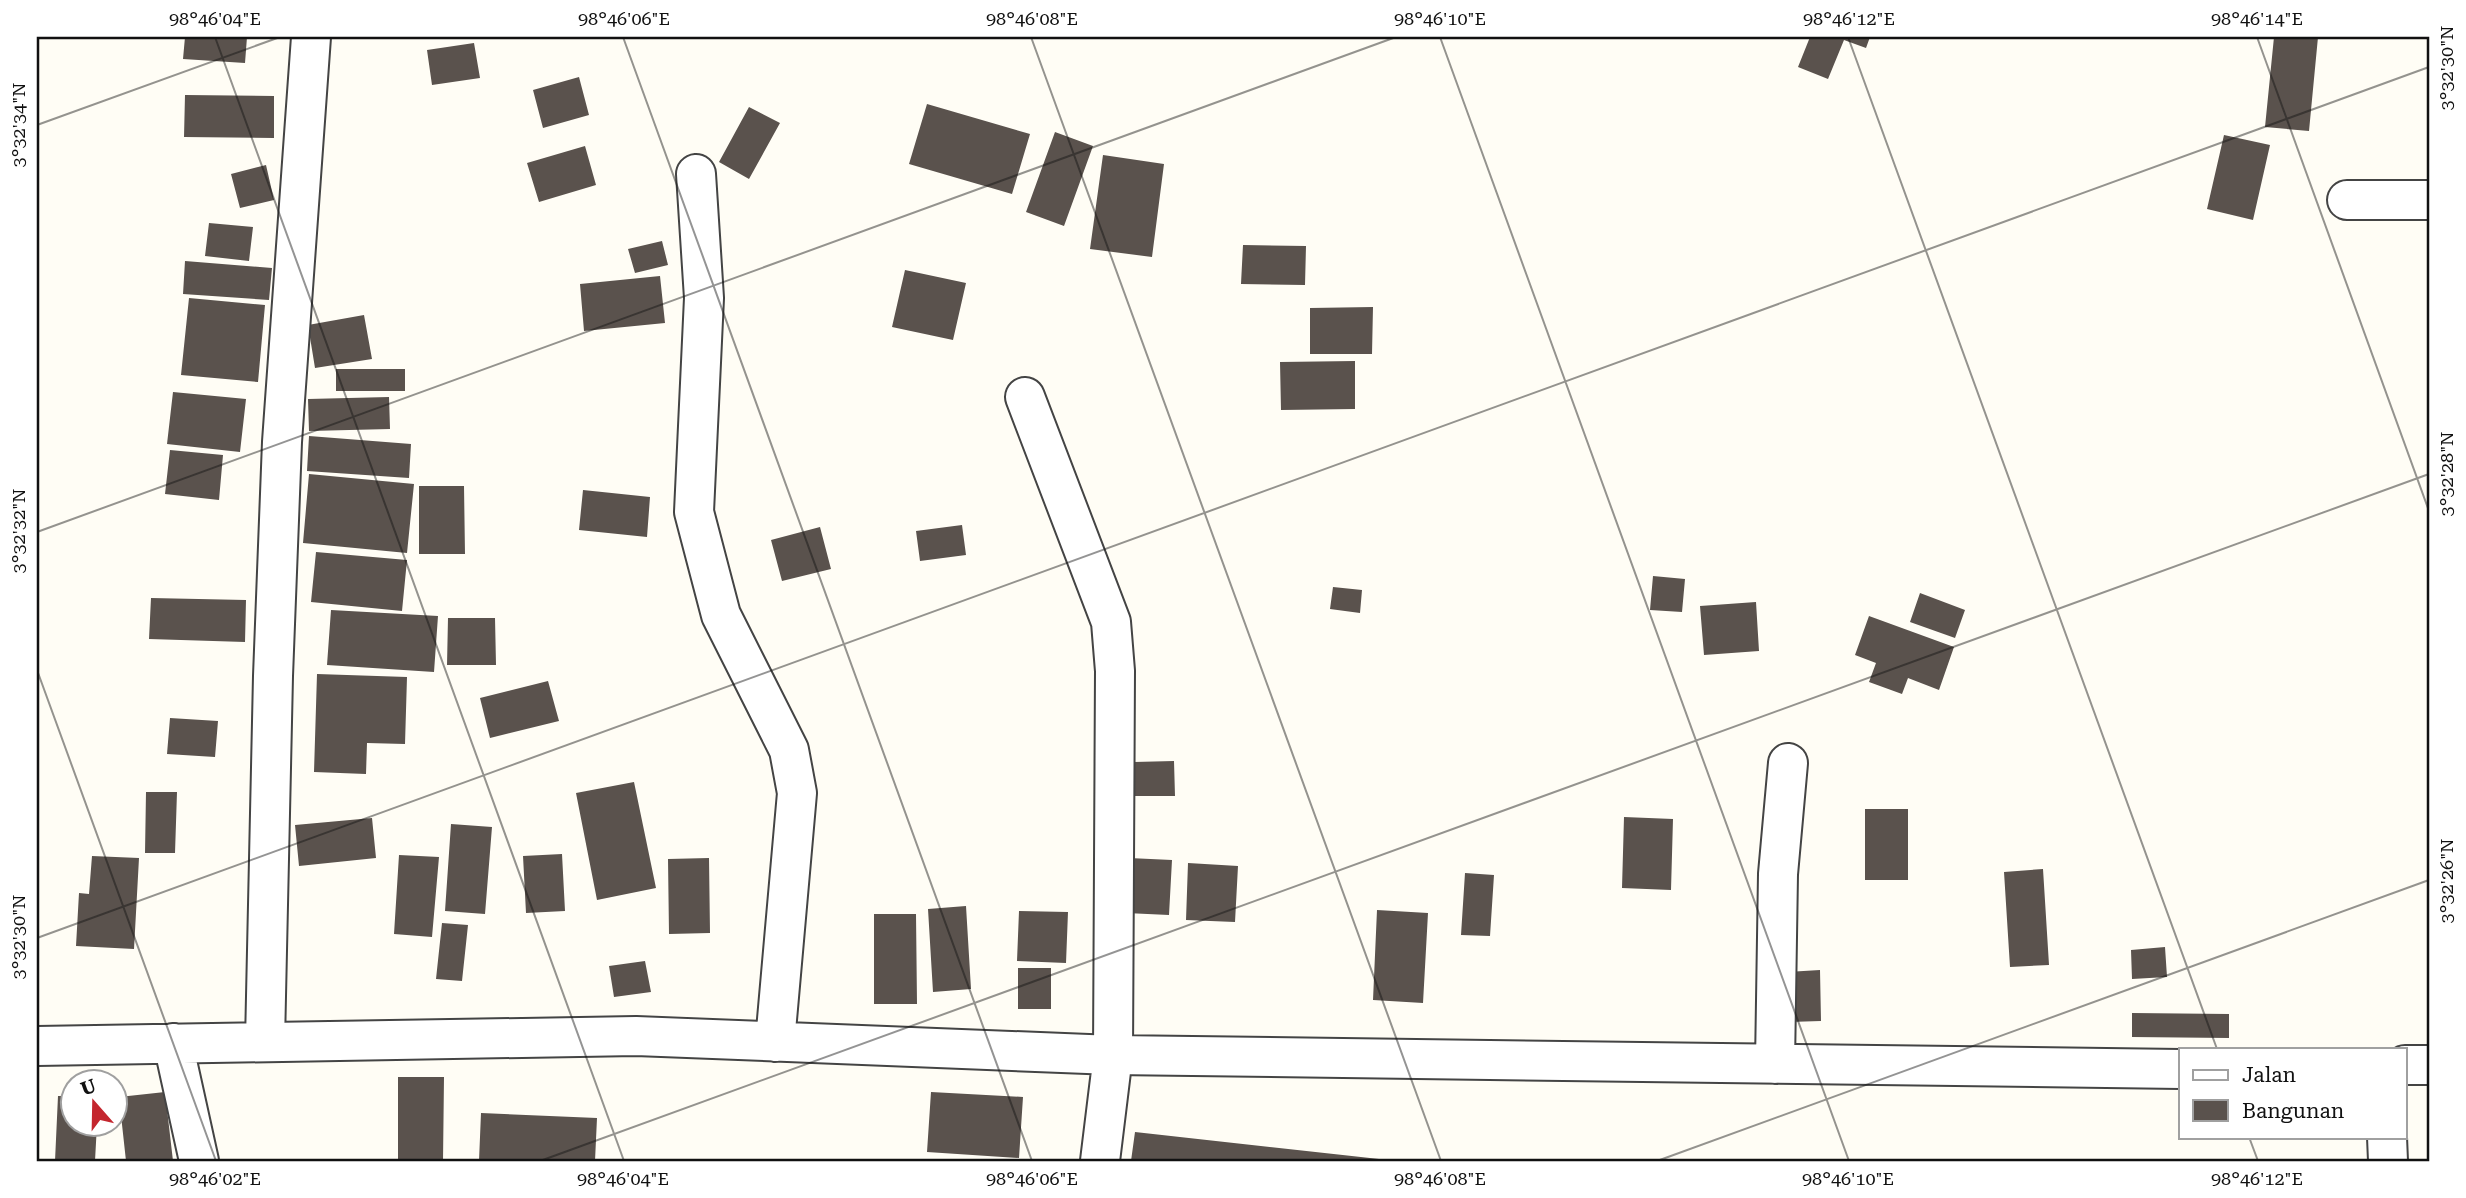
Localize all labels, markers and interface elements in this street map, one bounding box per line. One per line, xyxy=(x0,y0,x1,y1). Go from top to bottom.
text: 98°46'04"E xyxy=(169,8,261,29)
text: 98°46'06"E xyxy=(578,8,670,29)
text: 98°46'08"E xyxy=(986,8,1078,29)
text: 98°46'10"E xyxy=(1394,8,1486,29)
text: 98°46'12"E xyxy=(1803,8,1895,29)
text: 98°46'14"E xyxy=(2211,8,2303,29)
text: 3°32'30"N xyxy=(2436,26,2457,110)
text: 3°32'34"N xyxy=(8,83,29,167)
text: 3°32'28"N xyxy=(2436,432,2457,516)
text: 3°32'32"N xyxy=(8,489,29,573)
text: 3°32'26"N xyxy=(2436,839,2457,923)
text: 3°32'30"N xyxy=(8,895,29,979)
legend xyxy=(2179,1048,2406,1138)
text: Jalan xyxy=(2242,1063,2297,1087)
north arrow xyxy=(60,1068,130,1138)
text: U xyxy=(78,1074,100,1101)
text: Bangunan xyxy=(2242,1099,2345,1123)
text: 98°46'02"E xyxy=(169,1168,261,1189)
text: 98°46'04"E xyxy=(577,1168,669,1189)
text: 98°46'06"E xyxy=(986,1168,1078,1189)
text: 98°46'08"E xyxy=(1394,1168,1486,1189)
text: 98°46'10"E xyxy=(1802,1168,1894,1189)
text: 98°46'12"E xyxy=(2211,1168,2303,1189)

